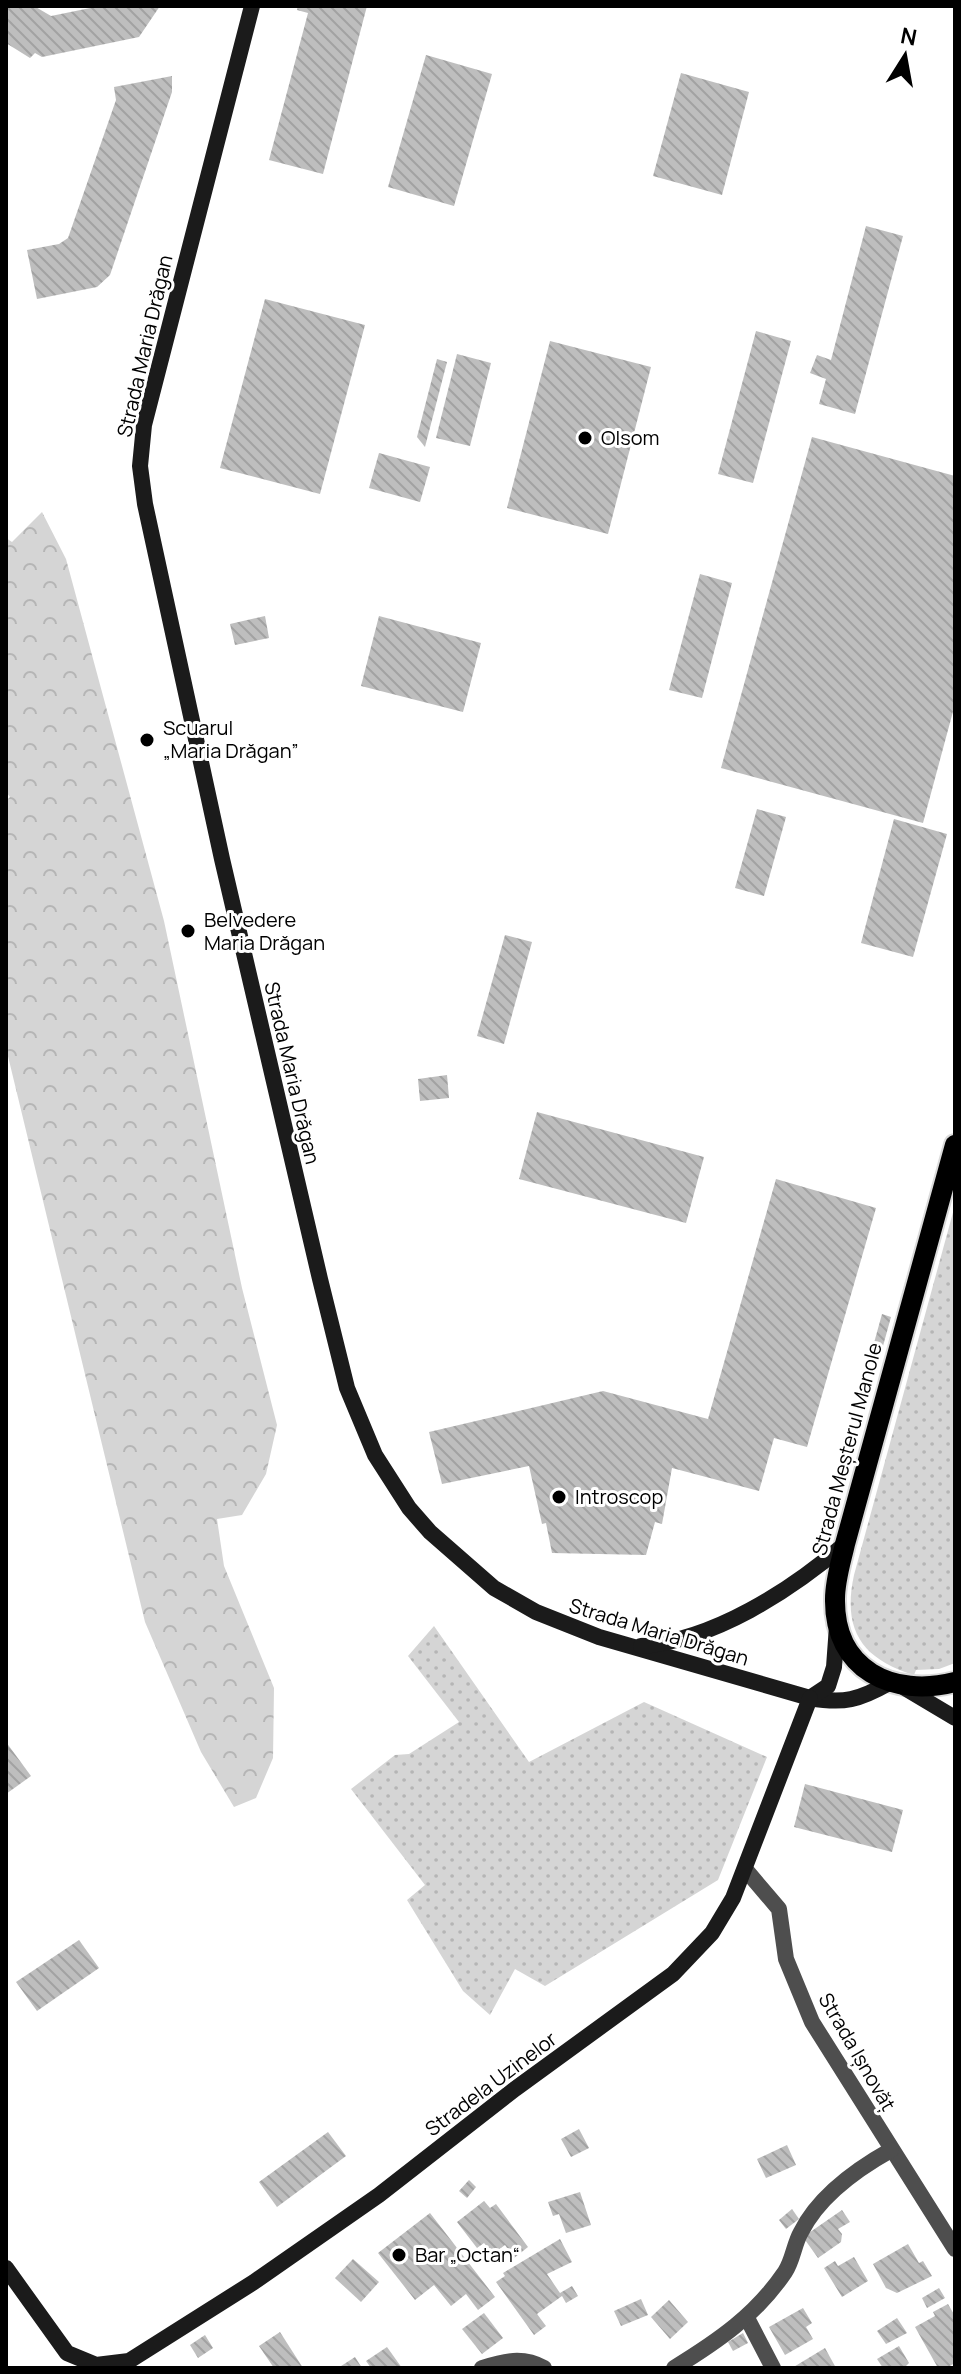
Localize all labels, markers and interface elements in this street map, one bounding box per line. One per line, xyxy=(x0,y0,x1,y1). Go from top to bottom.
north arrow xyxy=(865,16,945,96)
text: N xyxy=(898,20,919,53)
street label: Strada Maria Drăgan xyxy=(110,252,179,440)
place label: Olsom xyxy=(601,424,659,451)
marker: Olsom xyxy=(576,429,594,447)
place label: Scuarul „Maria Drăgan” xyxy=(163,714,299,764)
marker: Scuarul „Maria Drăgan” xyxy=(138,731,156,749)
place label: Belvedere Maria Drăgan xyxy=(204,906,325,956)
marker: Belvedere Maria Drăgan xyxy=(179,922,197,940)
street label: Strada Maria Drăgan xyxy=(258,979,327,1167)
street label: Strada Meșterul Manole xyxy=(805,1340,888,1558)
place label: Introscop xyxy=(575,1483,663,1510)
marker: Introscop xyxy=(550,1488,568,1506)
street label: Strada Maria Drăgan xyxy=(566,1591,752,1672)
street label: Strada Ișnovăț xyxy=(813,1988,902,2116)
street label: Stradela Uzinelor xyxy=(419,2025,562,2142)
place label: Bar „Octan“ xyxy=(415,2241,520,2268)
marker: Bar „Octan“ xyxy=(390,2246,408,2264)

